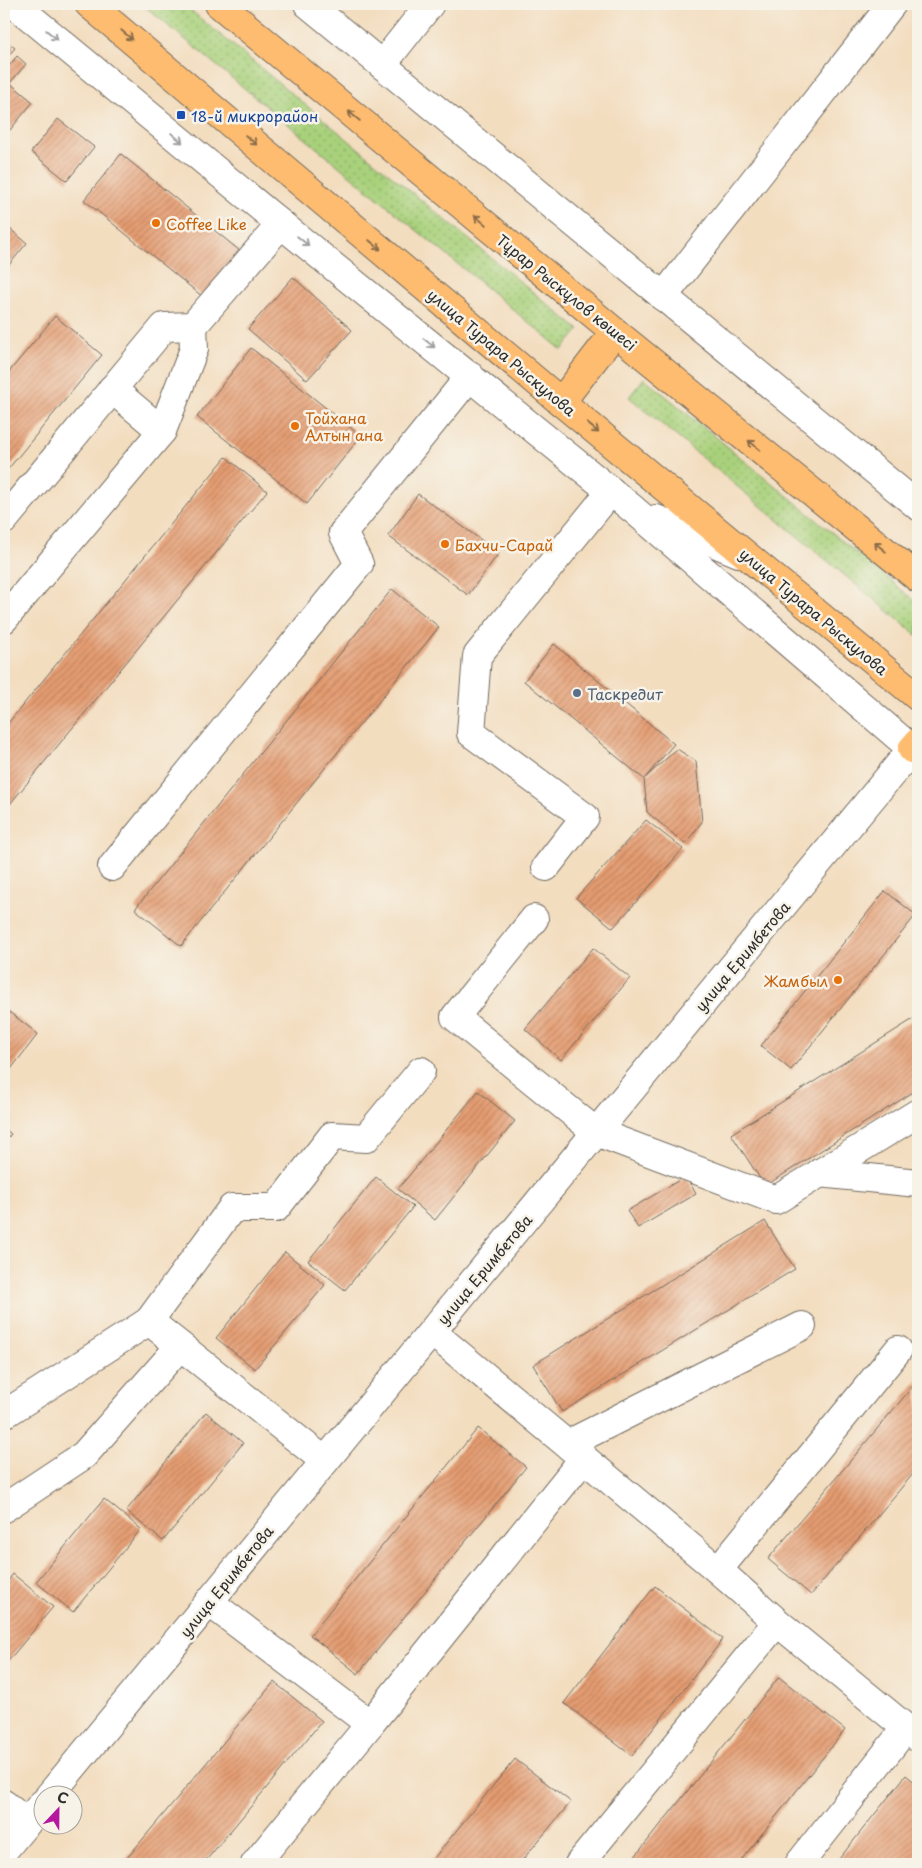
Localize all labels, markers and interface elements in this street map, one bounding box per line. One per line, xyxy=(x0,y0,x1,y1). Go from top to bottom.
one-way arrow xyxy=(45,29,58,40)
one-way arrow xyxy=(120,30,133,41)
place label: 18-й микрорайон xyxy=(191,104,318,127)
marker: 18-й микрорайон xyxy=(175,109,187,121)
one-way arrow xyxy=(348,111,361,122)
one-way arrow xyxy=(170,133,183,144)
one-way arrow xyxy=(244,134,257,145)
place label: Coffee Like xyxy=(166,212,247,235)
one-way arrow xyxy=(473,214,486,225)
marker: Coffee Like xyxy=(150,217,162,229)
street label: Тұрар Рыскұлов көшесі xyxy=(492,228,642,356)
one-way arrow xyxy=(296,236,309,247)
one-way arrow xyxy=(368,239,381,250)
street label: улица Турара Рыскулова xyxy=(423,283,582,422)
one-way arrow xyxy=(423,338,436,349)
place label: Тойхана Алтын ана xyxy=(305,406,383,446)
marker: Тойхана Алтын ана xyxy=(289,420,301,432)
one-way arrow xyxy=(586,423,599,434)
one-way arrow xyxy=(748,439,761,450)
place label: Бахчи-Сарай xyxy=(455,533,553,556)
marker: Бахчи-Сарай xyxy=(439,538,451,550)
street label: улица Турара Рыскулова xyxy=(735,542,894,681)
one-way arrow xyxy=(874,542,887,553)
place label: Таскредит xyxy=(587,682,663,705)
marker: Таскредит xyxy=(571,687,583,699)
street label: улица Еримбетова xyxy=(689,895,796,1016)
place label: Жамбыл xyxy=(764,969,828,992)
marker: Жамбыл xyxy=(832,974,844,986)
street label: улица Еримбетова xyxy=(431,1208,538,1329)
street label: улица Еримбетова xyxy=(174,1520,279,1642)
north arrow xyxy=(32,1786,82,1836)
text: С xyxy=(54,1786,72,1809)

